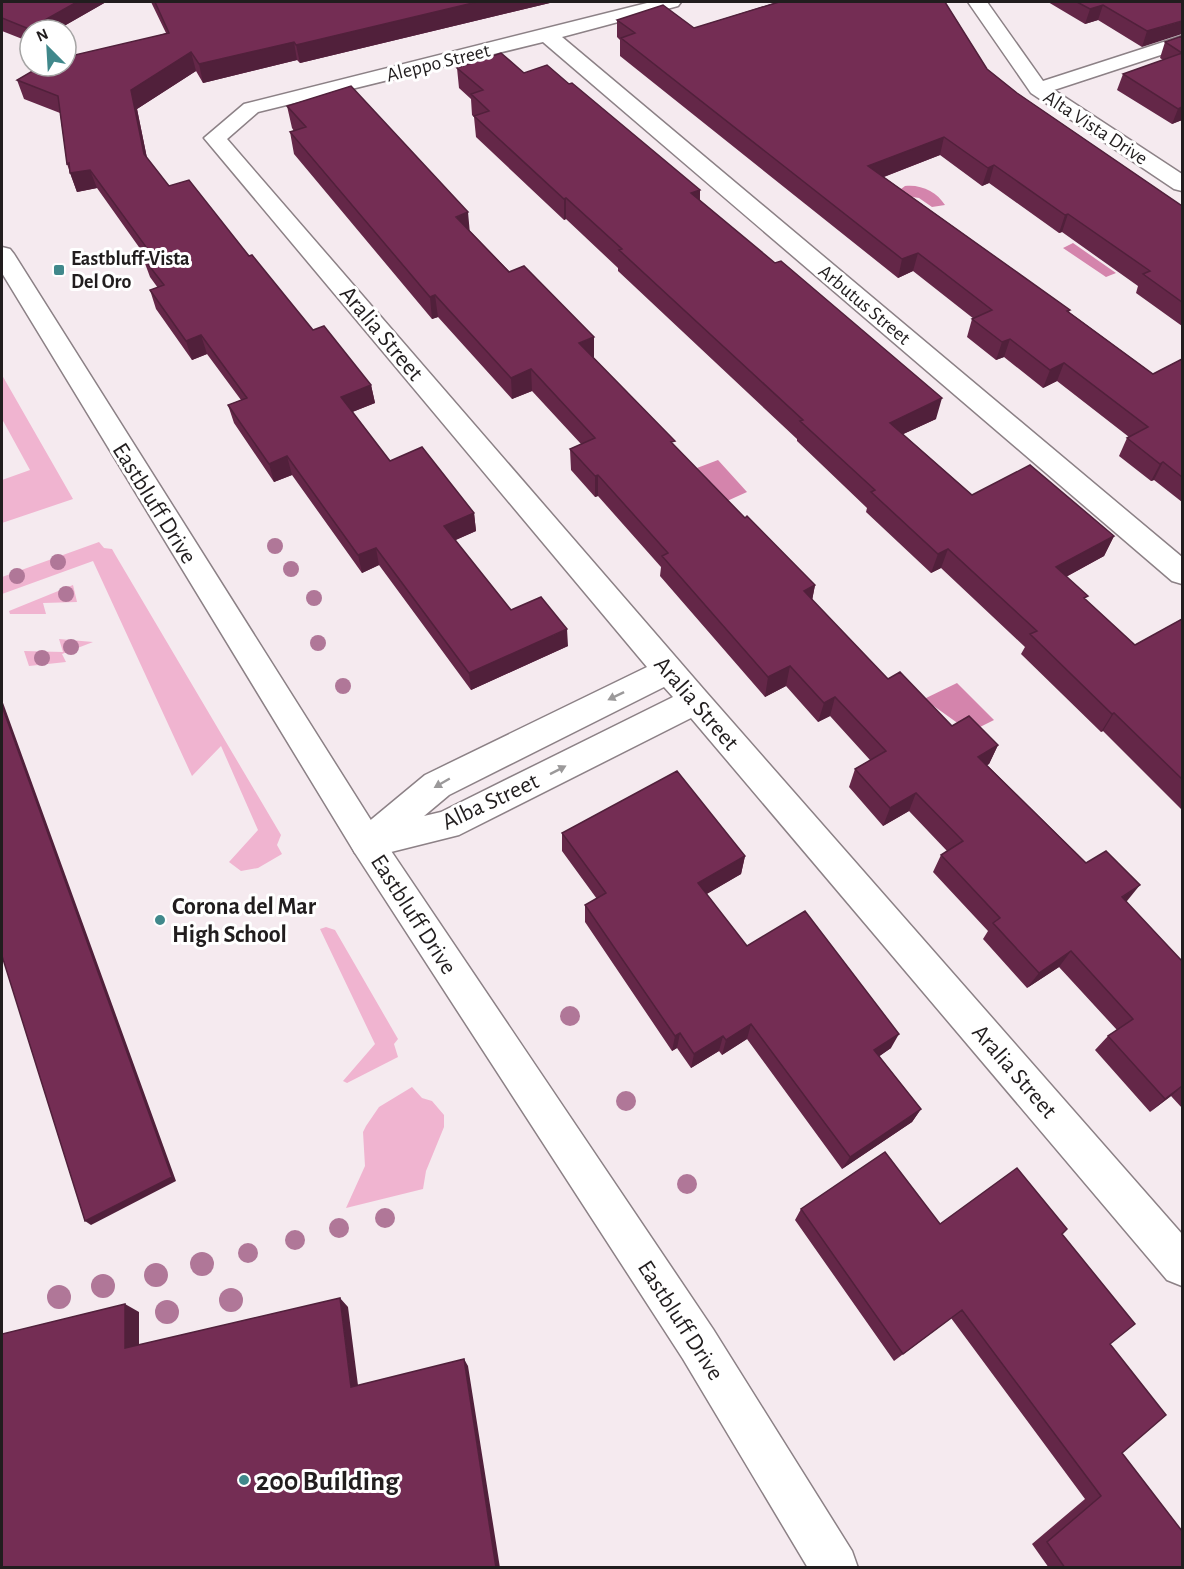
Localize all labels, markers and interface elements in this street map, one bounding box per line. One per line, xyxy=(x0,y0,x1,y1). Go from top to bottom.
north arrow xyxy=(18,18,78,78)
text: N xyxy=(34,26,51,45)
street label: Aleppo Street xyxy=(384,40,493,86)
street label: Alta Vista Drive xyxy=(1040,87,1151,169)
place label: Eastbluff-Vista Del Oro xyxy=(71,249,190,292)
street label: Arbutus Street xyxy=(815,261,914,349)
marker: Eastbluff-Vista Del Oro xyxy=(52,263,66,277)
street label: Aralia Street xyxy=(335,282,428,386)
street label: Eastbluff Drive xyxy=(108,439,201,568)
street label: Aralia Street xyxy=(649,652,743,755)
one-way arrow xyxy=(608,691,625,700)
one-way arrow xyxy=(549,765,566,774)
street label: Alba Street xyxy=(438,769,543,835)
one-way arrow xyxy=(433,778,450,788)
street label: Eastbluff Drive xyxy=(366,850,461,979)
place label: Corona del Mar High School xyxy=(172,895,317,947)
marker: Corona del Mar High School xyxy=(153,913,167,927)
street label: Aralia Street xyxy=(967,1020,1061,1123)
street label: Eastbluff Drive xyxy=(633,1256,728,1385)
place label: 200 Building xyxy=(256,1468,400,1496)
marker: 200 Building xyxy=(237,1473,251,1487)

